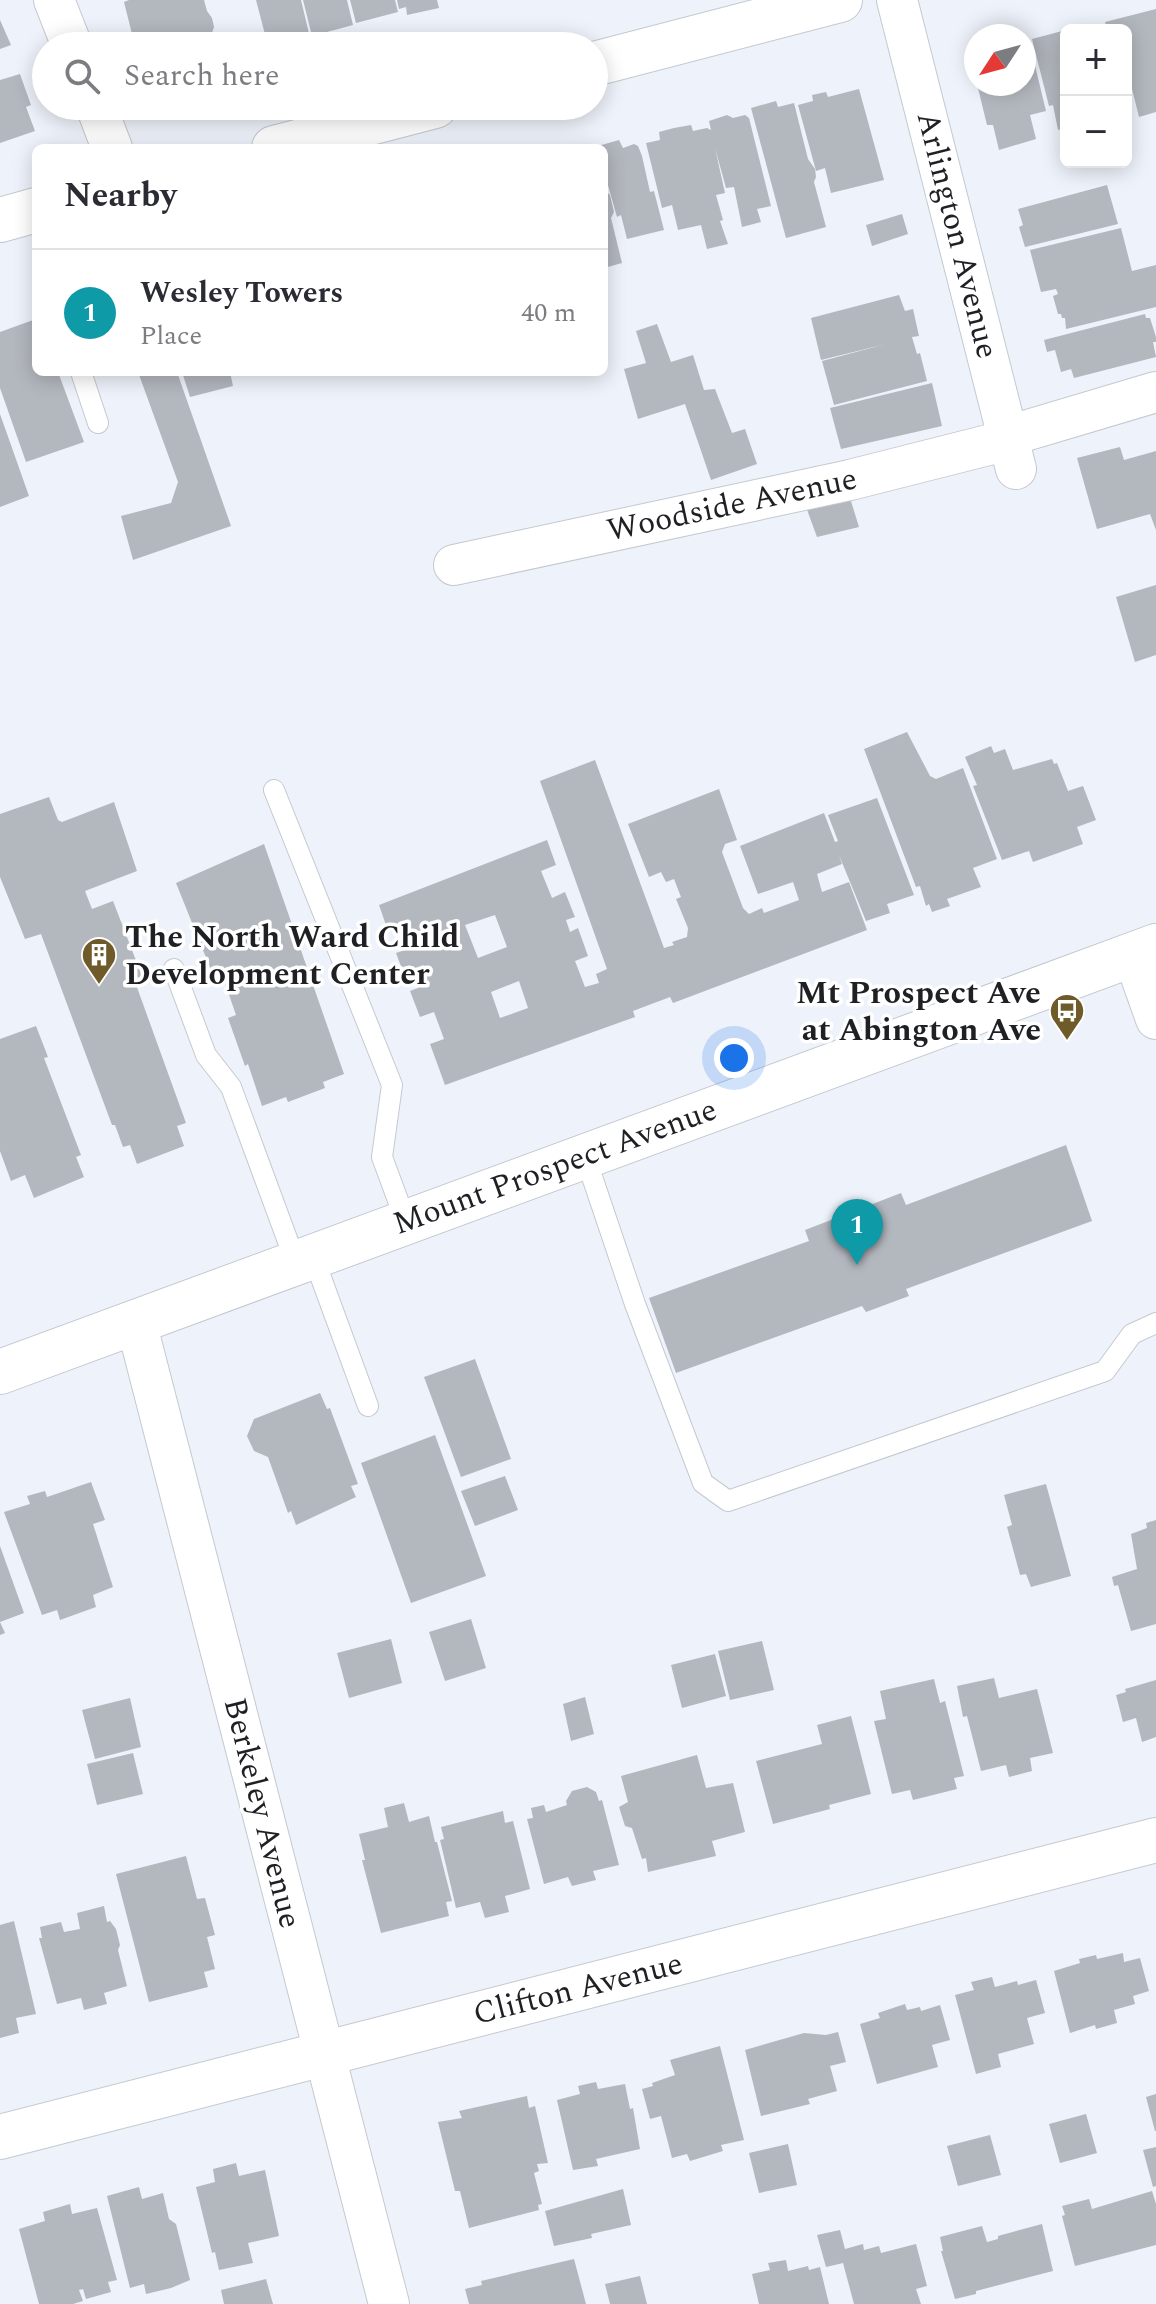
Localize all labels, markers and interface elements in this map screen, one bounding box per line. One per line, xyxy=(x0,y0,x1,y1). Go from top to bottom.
north arrow xyxy=(964,24,1036,96)
map controls xyxy=(1060,24,1132,168)
button: + xyxy=(1060,24,1132,96)
search box xyxy=(32,32,608,120)
text: Search here xyxy=(124,53,280,99)
icon: search xyxy=(60,54,104,98)
button: − xyxy=(1060,96,1132,168)
street label: Arlington Avenue xyxy=(903,106,1011,364)
text: Nearby xyxy=(64,170,177,222)
text: Wesley Towers xyxy=(140,270,343,316)
text: 1 xyxy=(83,293,97,333)
text: 40 m xyxy=(521,293,576,333)
text: Place xyxy=(140,316,202,356)
street label: Woodside Avenue xyxy=(602,455,862,555)
place label: The North Ward Child Development Center xyxy=(125,913,460,999)
building icon: The North Ward Child Development Center xyxy=(80,936,118,986)
place label: Mt Prospect Ave at Abington Ave xyxy=(796,969,1041,1055)
bus stop icon: Mt Prospect Ave at Abington Ave xyxy=(1048,992,1086,1042)
your location xyxy=(714,1038,754,1078)
street label: Mount Prospect Avenue xyxy=(386,1086,724,1248)
pin: 1 xyxy=(831,1199,883,1265)
street label: Berkeley Avenue xyxy=(210,1692,314,1934)
street label: Clifton Avenue xyxy=(468,1939,688,2039)

